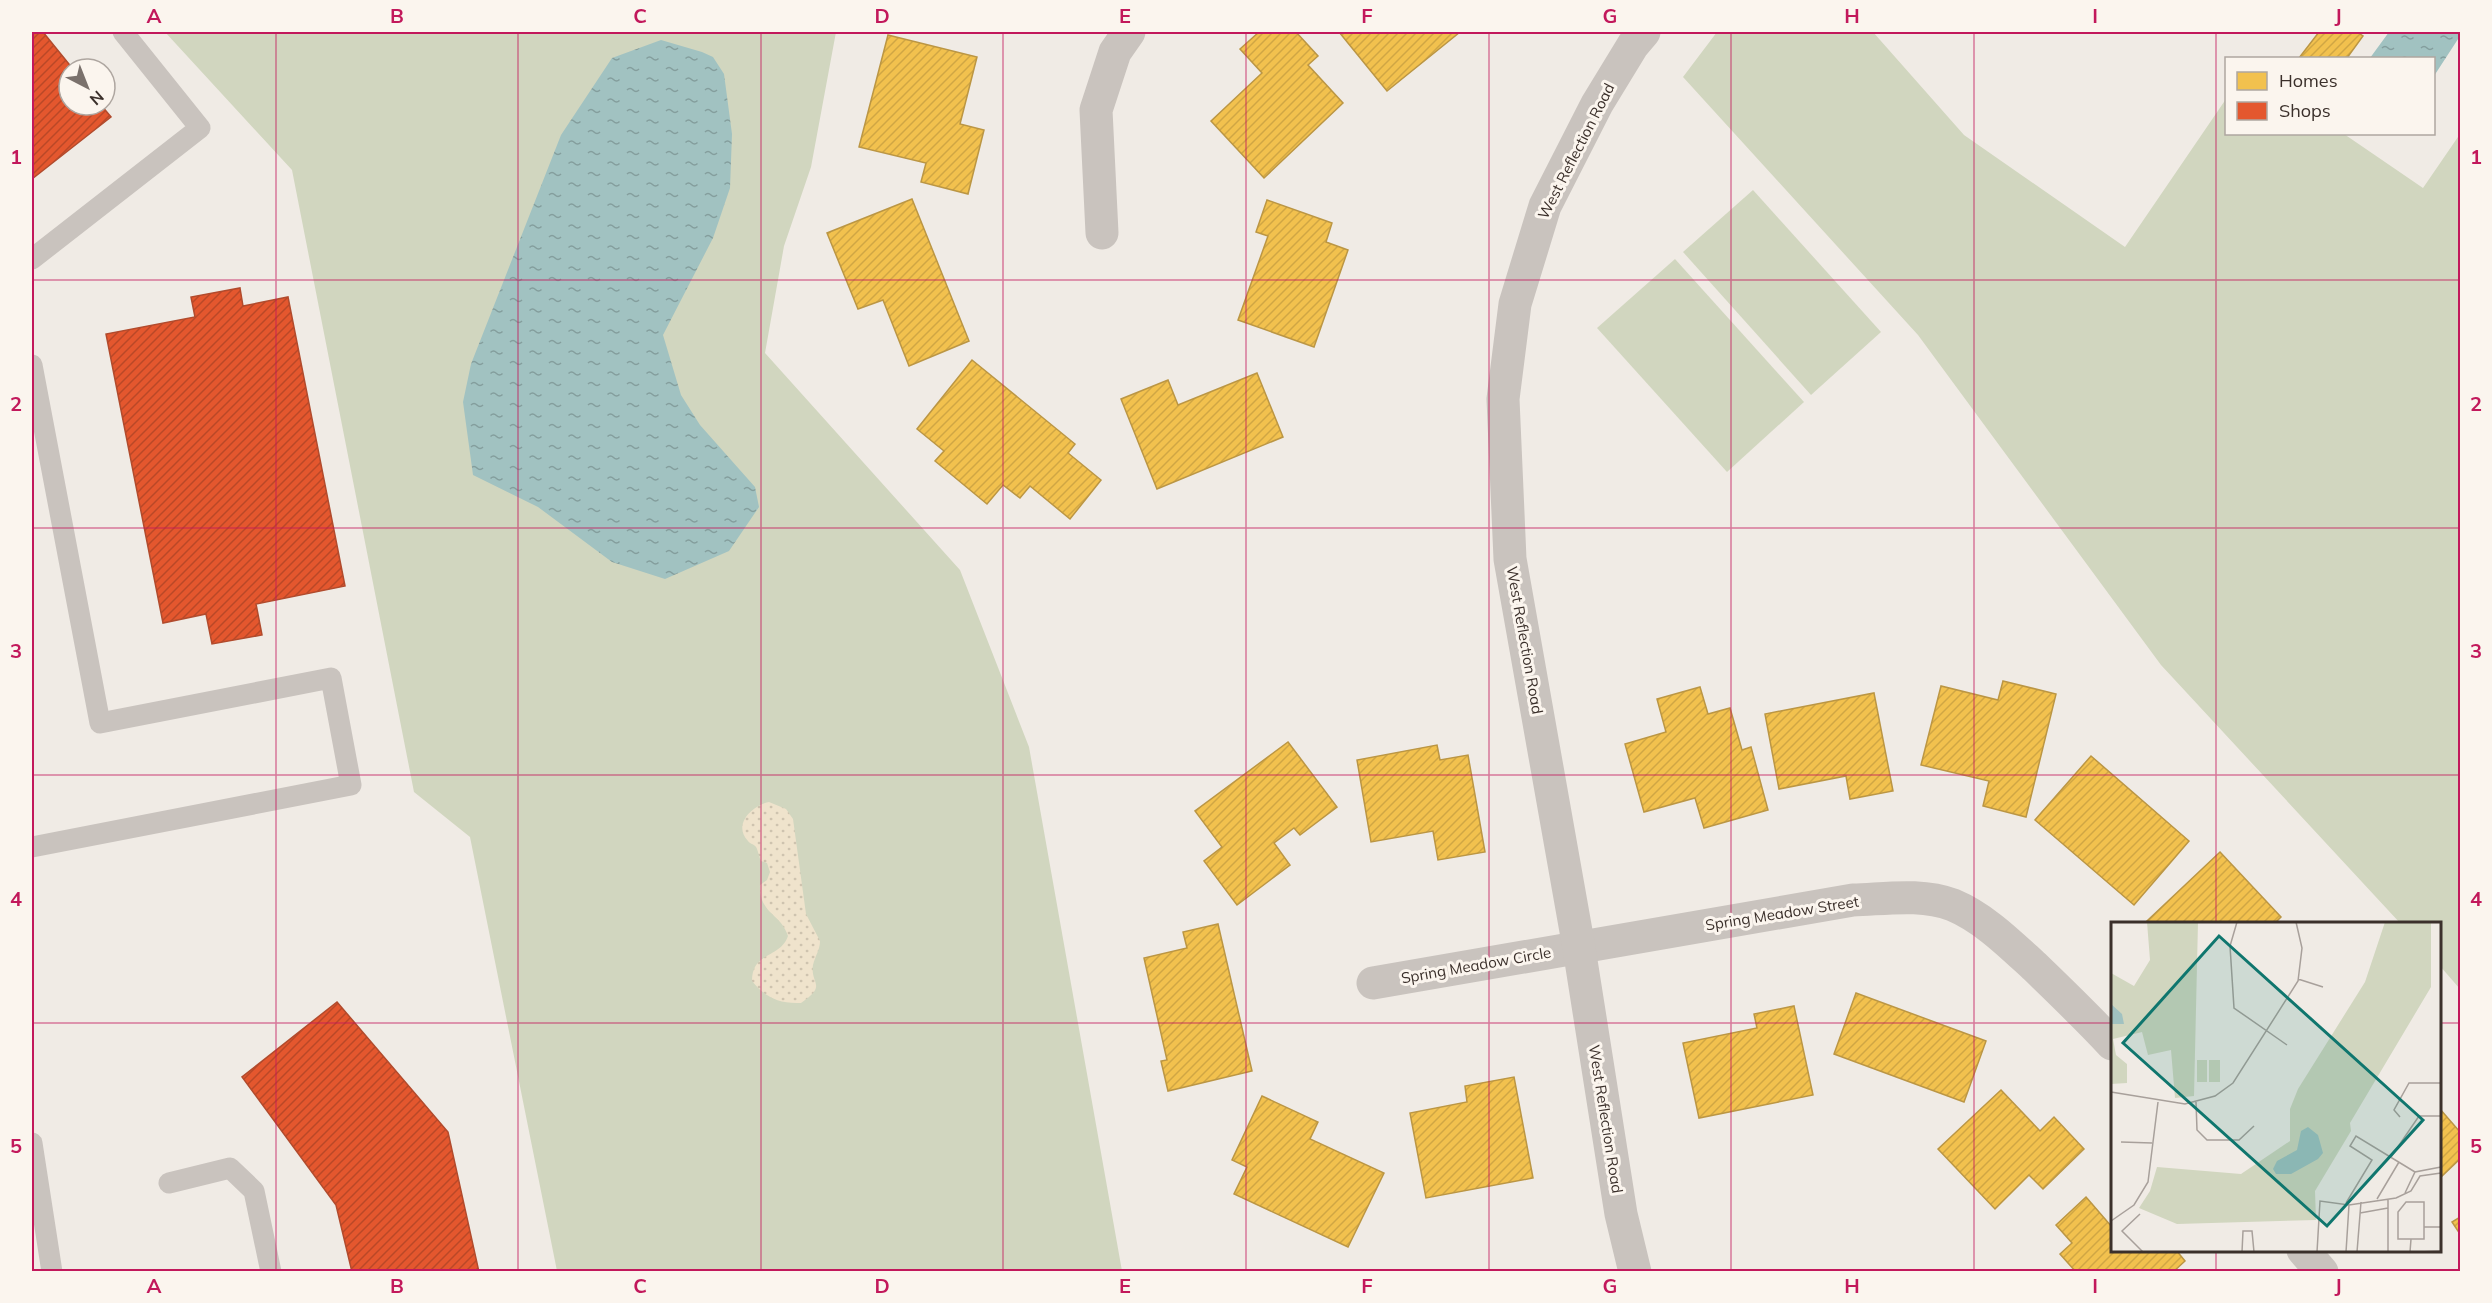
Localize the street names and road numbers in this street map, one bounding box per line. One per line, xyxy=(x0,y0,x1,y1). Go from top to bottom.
street label: West Reflection Road xyxy=(1533,80,1619,222)
street label: West Reflection Road xyxy=(1503,565,1547,715)
street label: Spring Meadow Street xyxy=(1704,891,1860,935)
street label: Spring Meadow Circle xyxy=(1400,942,1552,988)
street label: West Reflection Road xyxy=(1585,1043,1627,1195)

